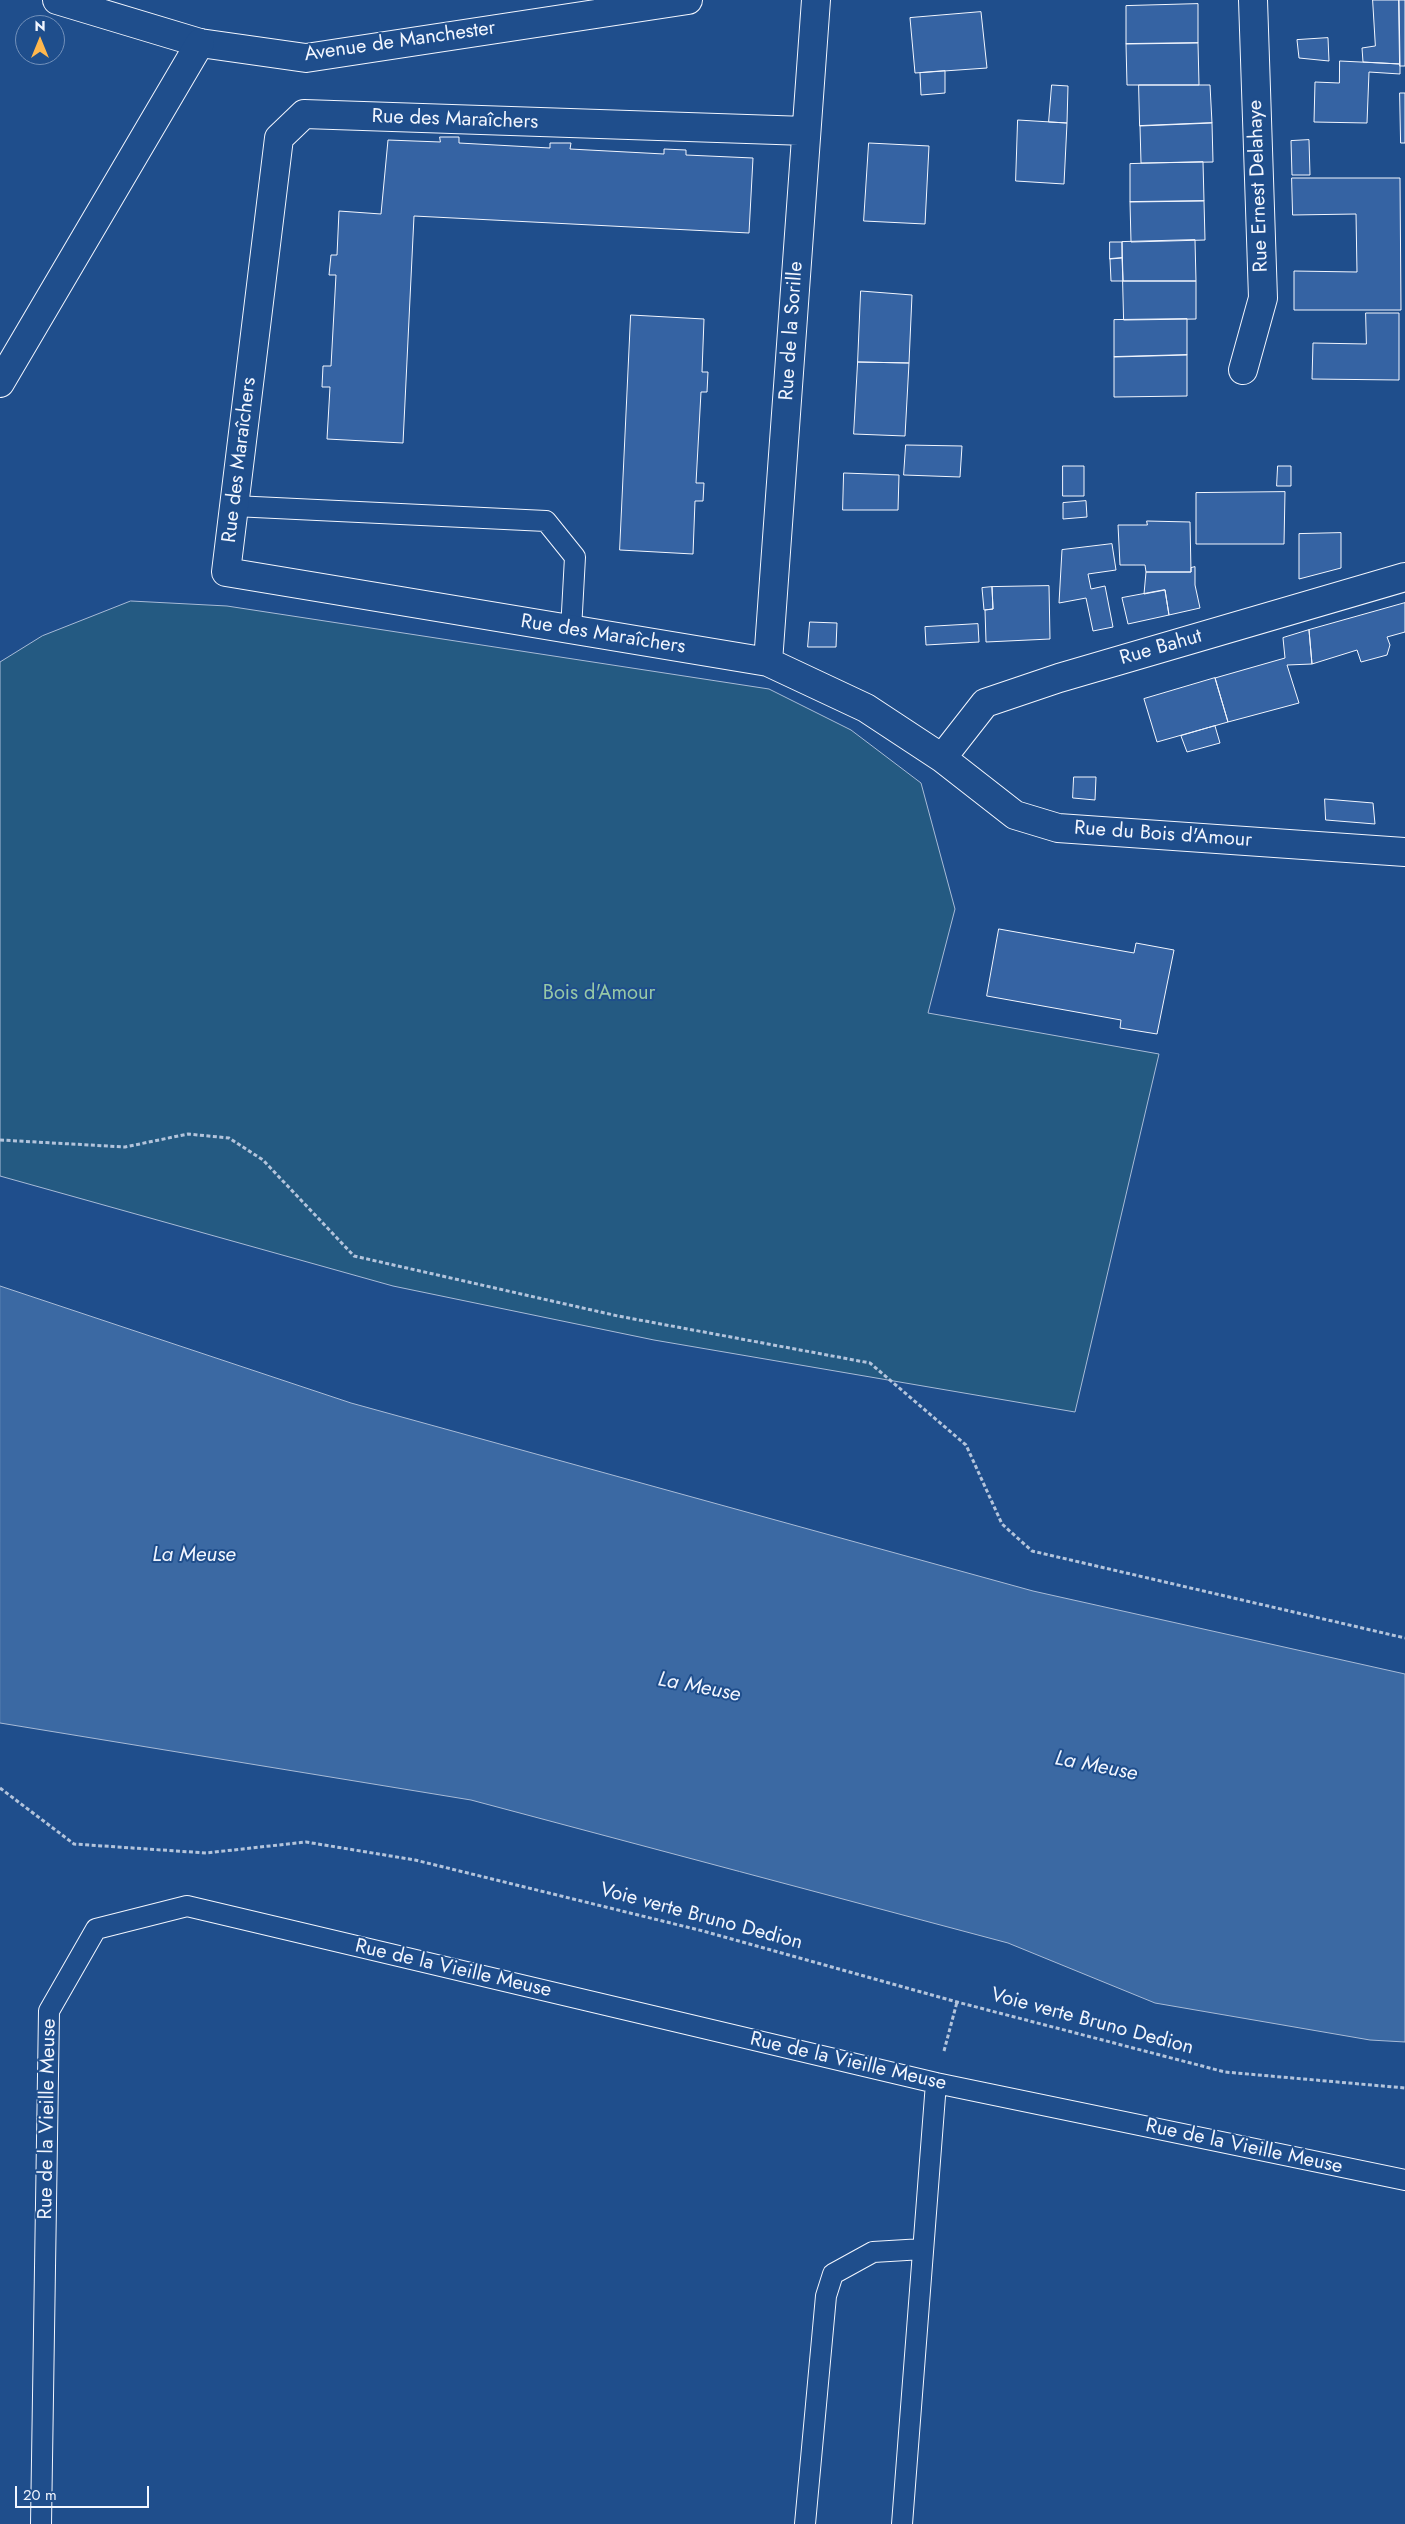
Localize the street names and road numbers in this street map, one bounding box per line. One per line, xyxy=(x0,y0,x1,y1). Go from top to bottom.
street label: Avenue de Manchester xyxy=(303,17,497,67)
street label: Rue Ernest Delahaye xyxy=(1244,99,1274,273)
street label: Rue des Maraîchers xyxy=(371,105,539,135)
street label: Rue de la Sorille xyxy=(775,261,809,401)
street label: Rue des Maraîchers xyxy=(218,376,262,544)
street label: Rue des Maraîchers xyxy=(519,610,687,660)
street label: Rue Bahut xyxy=(1117,625,1205,671)
street label: Rue du Bois d'Amour xyxy=(1073,817,1253,853)
street label: Voie verte Bruno Dedion xyxy=(597,1878,805,1956)
street label: Rue de la Vieille Meuse xyxy=(353,1935,553,2003)
street label: Voie verte Bruno Dedion xyxy=(988,1983,1196,2061)
street label: Rue de la Vieille Meuse xyxy=(34,2018,62,2220)
street label: Rue de la Vieille Meuse xyxy=(748,2028,948,2096)
street label: Rue de la Vieille Meuse xyxy=(1143,2114,1345,2180)

